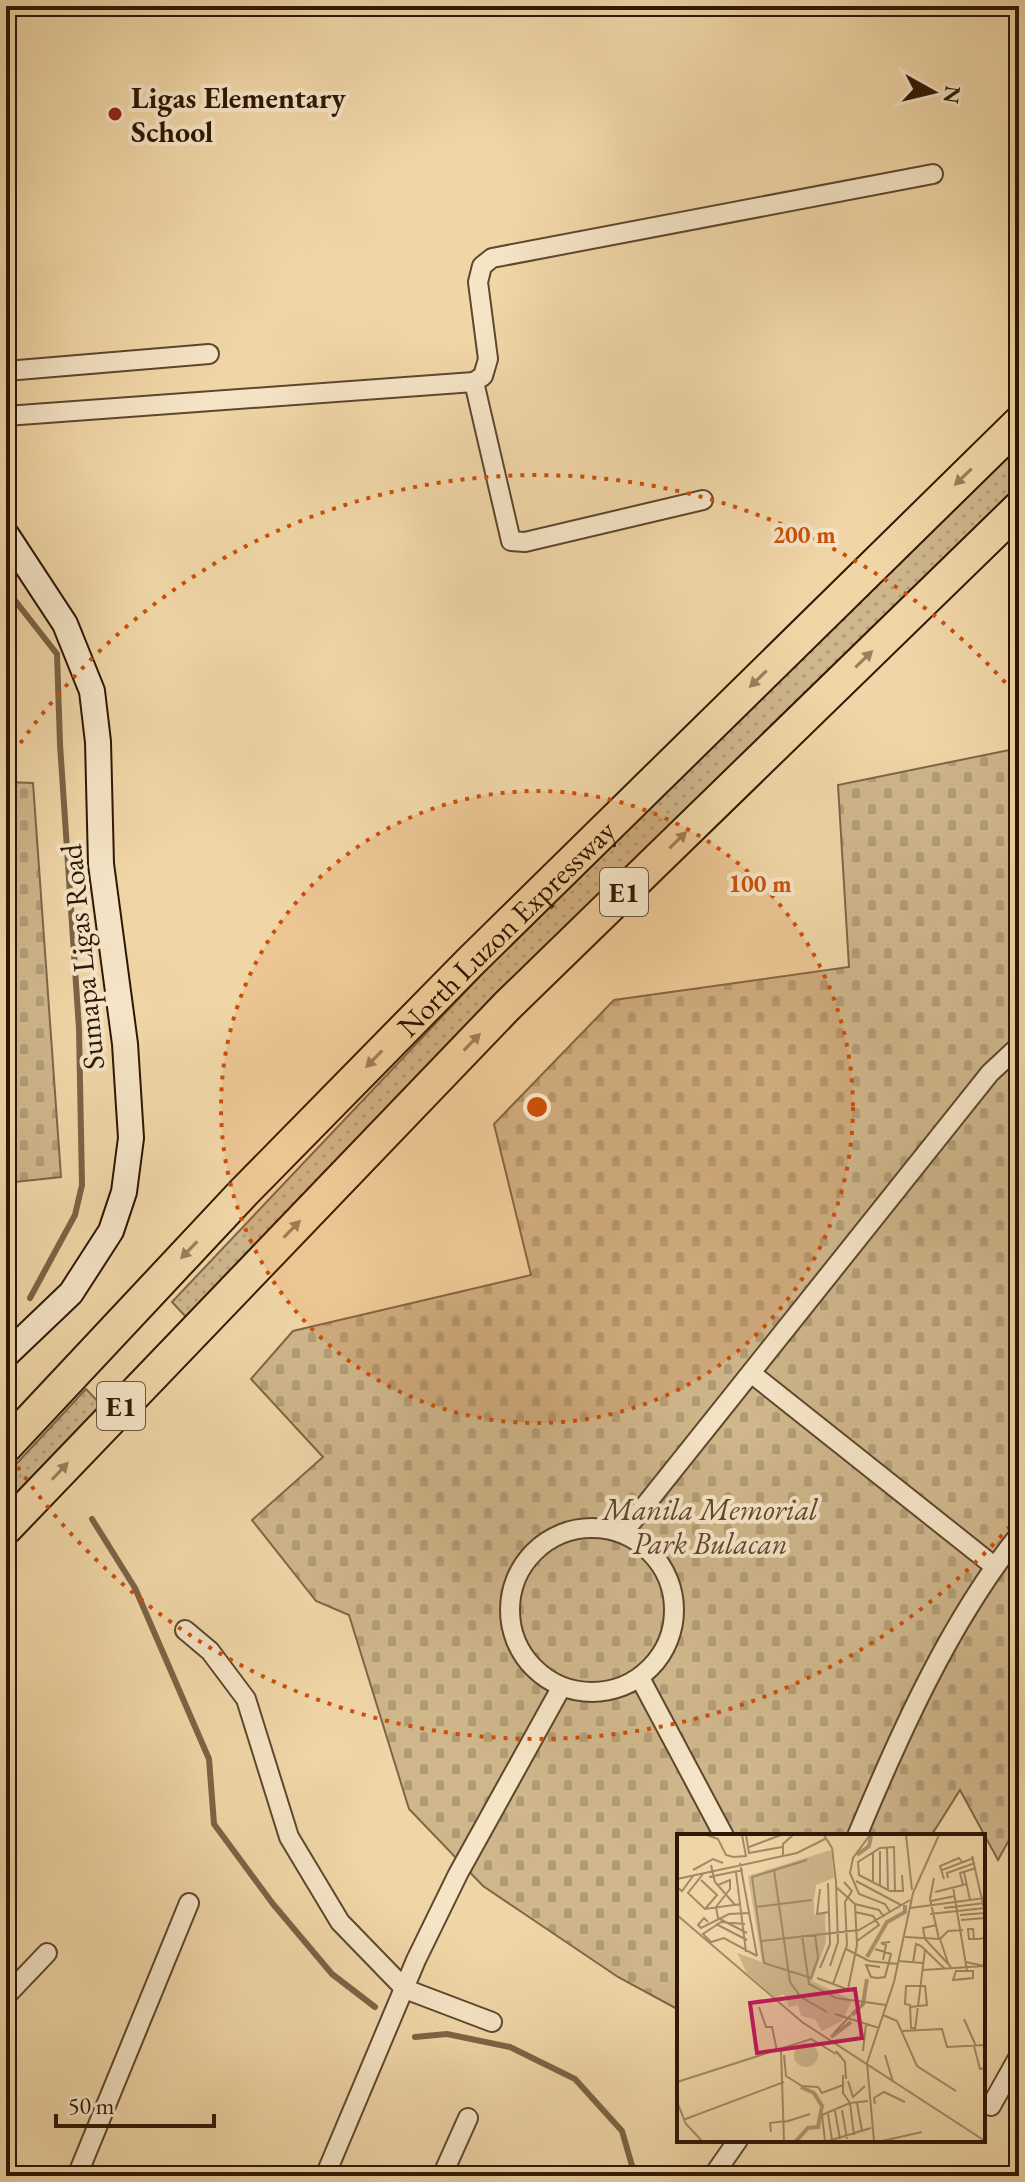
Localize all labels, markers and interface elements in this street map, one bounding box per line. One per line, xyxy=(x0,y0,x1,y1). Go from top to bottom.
north arrow xyxy=(893,52,973,132)
place label: Ligas Elementary School xyxy=(131,78,346,151)
text: N xyxy=(937,84,968,106)
marker: Ligas Elementary School xyxy=(106,105,124,123)
one-way arrow xyxy=(954,468,973,486)
text: 200 m xyxy=(772,519,836,550)
one-way arrow xyxy=(854,650,873,668)
one-way arrow xyxy=(749,669,768,688)
street label: North Luzon Expressway xyxy=(388,810,624,1045)
one-way arrow xyxy=(668,831,687,849)
street label: Sumapa Ligas Road xyxy=(51,842,113,1072)
road number: E1 xyxy=(600,868,648,916)
text: 100 m xyxy=(728,868,792,899)
one-way arrow xyxy=(463,1032,481,1051)
one-way arrow xyxy=(365,1049,384,1068)
centre of rings xyxy=(523,1093,551,1121)
one-way arrow xyxy=(282,1220,300,1239)
one-way arrow xyxy=(180,1240,199,1259)
road number: E1 xyxy=(97,1382,145,1430)
one-way arrow xyxy=(50,1462,68,1481)
park label: Manila Memorial Park Bulacan xyxy=(601,1490,819,1563)
inset map xyxy=(677,1834,985,2142)
scale bar xyxy=(56,2078,214,2128)
text: 50 m xyxy=(68,2090,115,2121)

